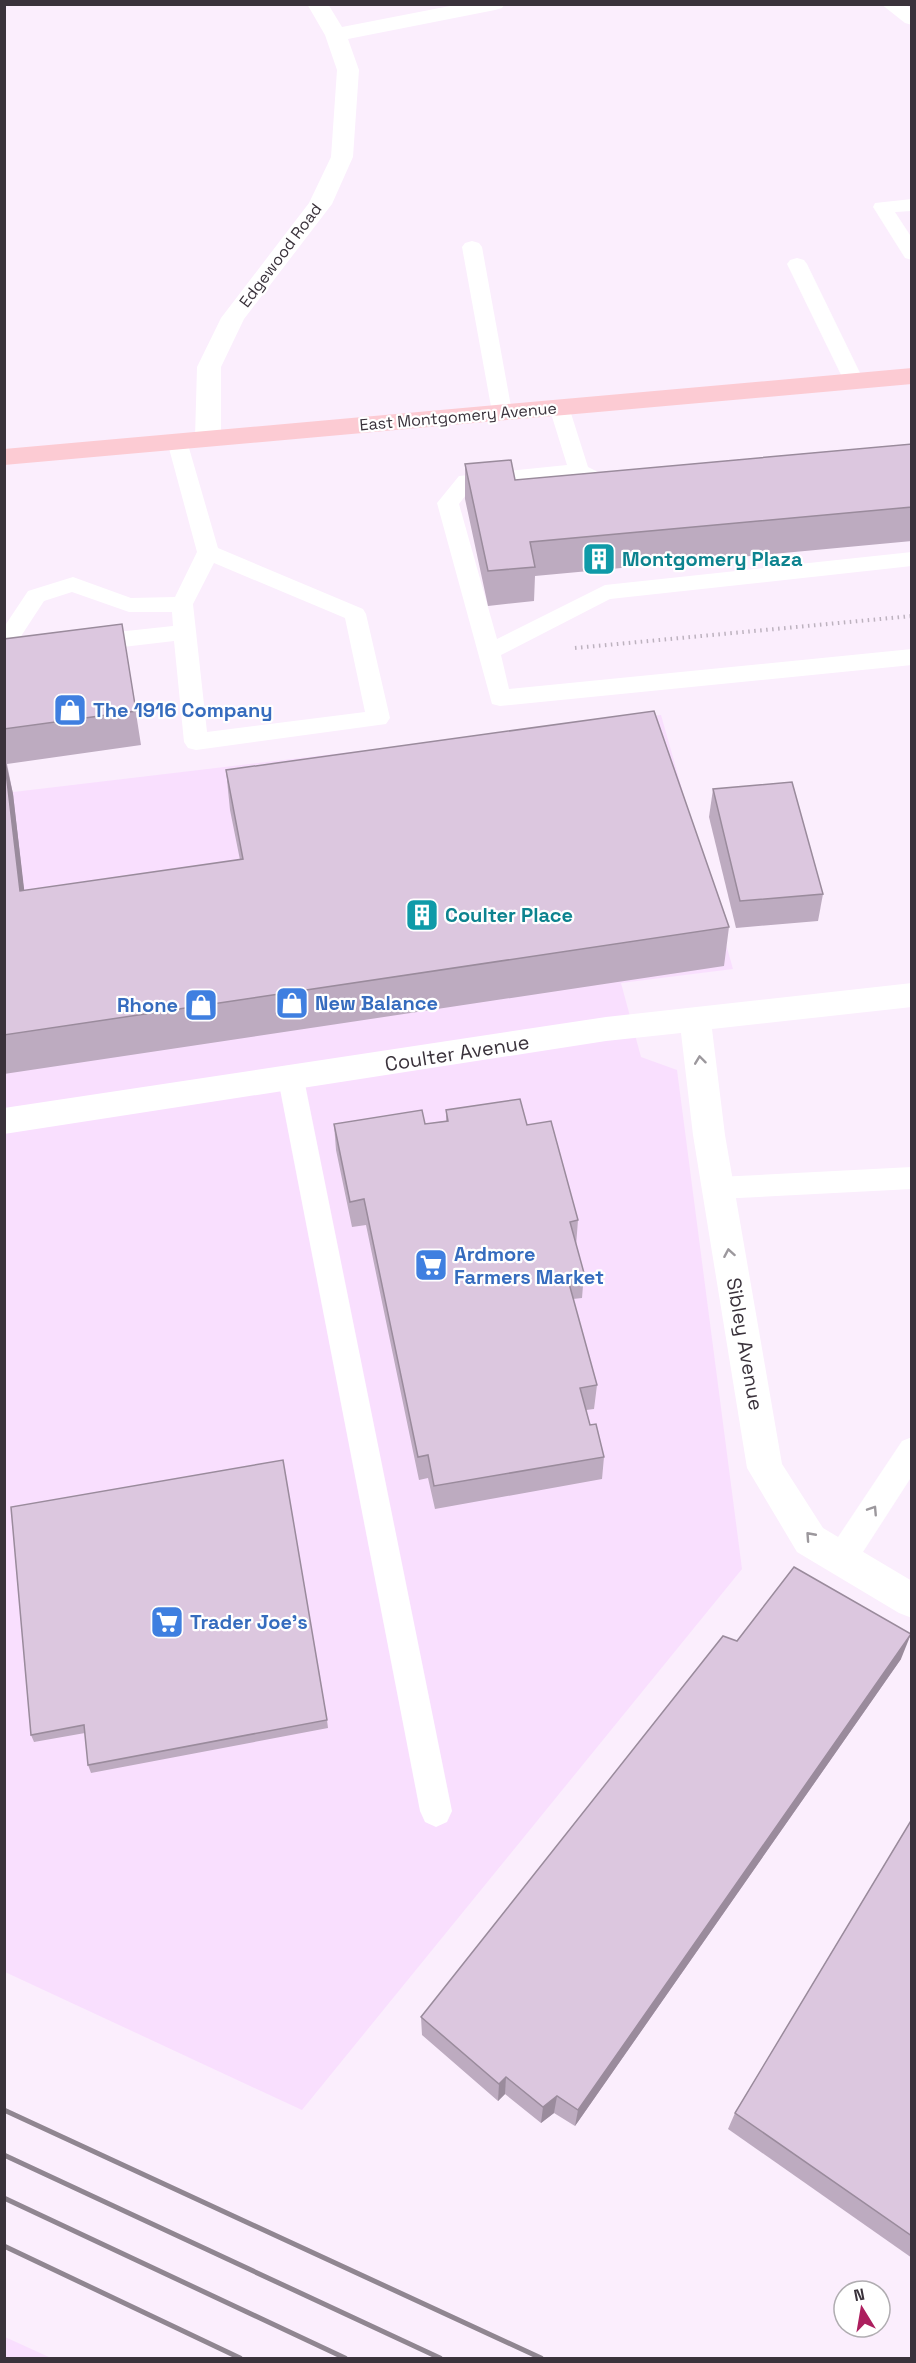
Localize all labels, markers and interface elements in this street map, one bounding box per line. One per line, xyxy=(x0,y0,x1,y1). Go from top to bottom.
street label: Edgewood Road xyxy=(234,199,326,312)
street label: East Montgomery Avenue xyxy=(359,397,558,436)
building icon: Montgomery Plaza xyxy=(581,541,617,577)
place label: Montgomery Plaza xyxy=(622,546,803,572)
shop icon: The 1916 Company xyxy=(52,692,88,728)
place label: The 1916 Company xyxy=(93,697,273,723)
building icon: Coulter Place xyxy=(404,897,440,933)
place label: Coulter Place xyxy=(445,902,573,928)
shop icon: New Balance xyxy=(274,985,310,1021)
shop icon: Rhone xyxy=(183,987,219,1023)
place label: New Balance xyxy=(315,990,438,1016)
place label: Rhone xyxy=(117,992,178,1018)
street label: Coulter Avenue xyxy=(383,1029,531,1077)
one-way arrow xyxy=(694,1055,706,1065)
place label: Ardmore Farmers Market xyxy=(454,1241,604,1290)
supermarket icon: Ardmore Farmers Market xyxy=(413,1247,449,1283)
one-way arrow xyxy=(723,1248,736,1258)
street label: Sibley Avenue xyxy=(721,1275,769,1413)
one-way arrow xyxy=(865,1505,876,1516)
one-way arrow xyxy=(806,1532,817,1543)
supermarket icon: Trader Joe's xyxy=(149,1604,185,1640)
place label: Trader Joe's xyxy=(190,1609,308,1635)
north arrow xyxy=(832,2279,892,2339)
text: N xyxy=(852,2283,867,2306)

